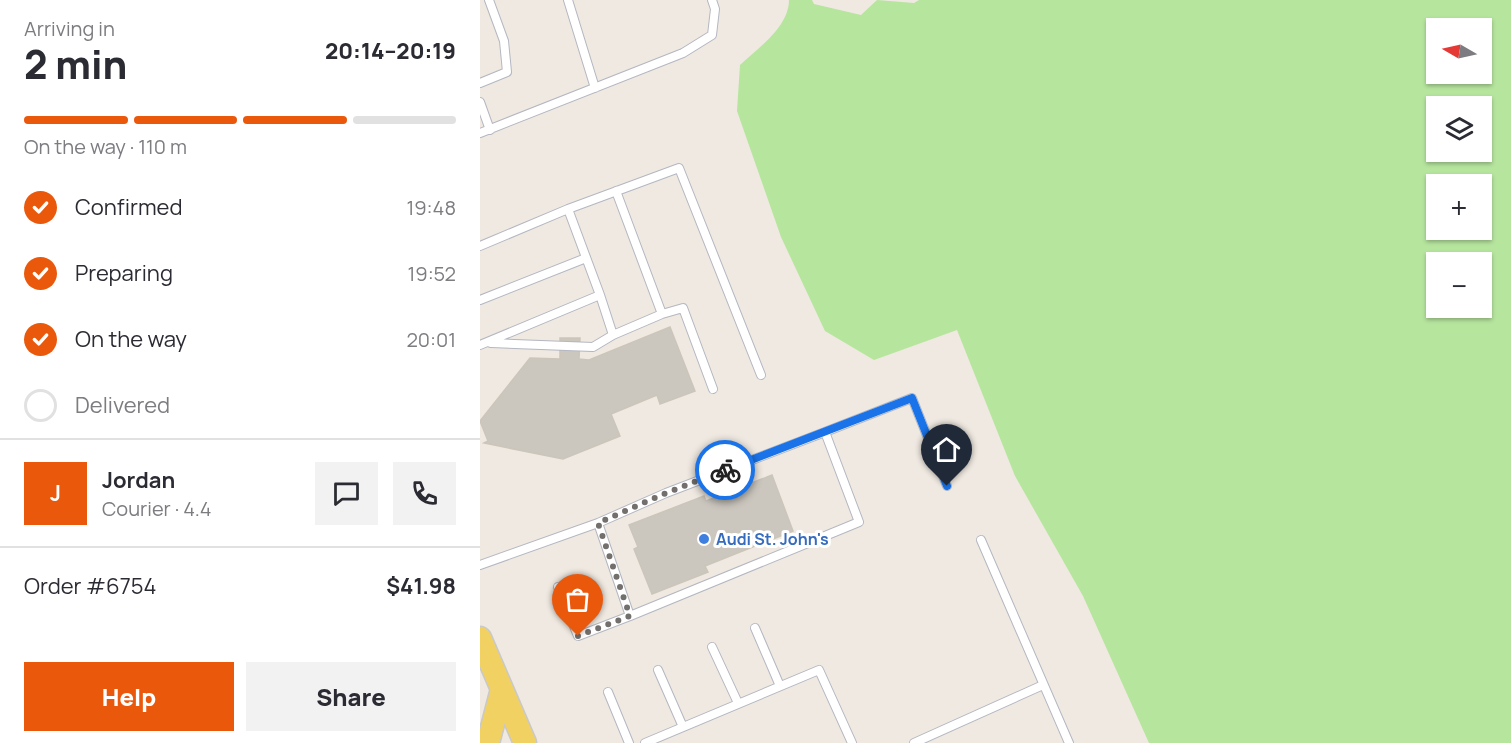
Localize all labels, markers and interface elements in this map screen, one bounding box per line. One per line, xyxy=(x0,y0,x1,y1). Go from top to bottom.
text: Arriving in xyxy=(24,15,115,42)
north arrow xyxy=(1426,18,1492,84)
map controls xyxy=(1426,18,1492,318)
text: 20:14–20:19 xyxy=(325,36,456,66)
text: 2 min xyxy=(24,37,127,91)
button: layers xyxy=(1426,96,1492,162)
text: On the way · 110 m xyxy=(24,133,187,160)
button: + xyxy=(1426,174,1492,240)
icon: check xyxy=(24,191,57,224)
text: Confirmed xyxy=(75,192,183,222)
text: 19:48 xyxy=(406,194,456,221)
button: − xyxy=(1426,252,1492,318)
icon: check xyxy=(24,257,57,290)
text: Preparing xyxy=(75,258,173,288)
text: 19:52 xyxy=(407,260,456,287)
icon: check xyxy=(24,323,57,356)
text: On the way xyxy=(75,324,187,354)
text: 20:01 xyxy=(406,326,456,353)
text: Delivered xyxy=(75,390,170,420)
pin xyxy=(921,424,972,486)
icon: home xyxy=(930,433,963,466)
courier xyxy=(695,440,755,500)
icon: bike xyxy=(709,454,742,487)
button: chat xyxy=(315,462,378,525)
button: phone xyxy=(393,462,456,525)
text: Jordan xyxy=(102,465,175,495)
text: J xyxy=(50,478,61,508)
text: Courier · 4.4 xyxy=(102,495,212,522)
place label: Audi St. John's xyxy=(716,528,829,550)
marker: Audi St. John's xyxy=(697,532,711,546)
text: Order #6754 xyxy=(24,571,156,601)
text: $41.98 xyxy=(386,571,456,601)
pin xyxy=(552,574,603,636)
icon: bag xyxy=(561,583,594,616)
button: Help xyxy=(24,662,234,731)
button: Share xyxy=(246,662,456,731)

